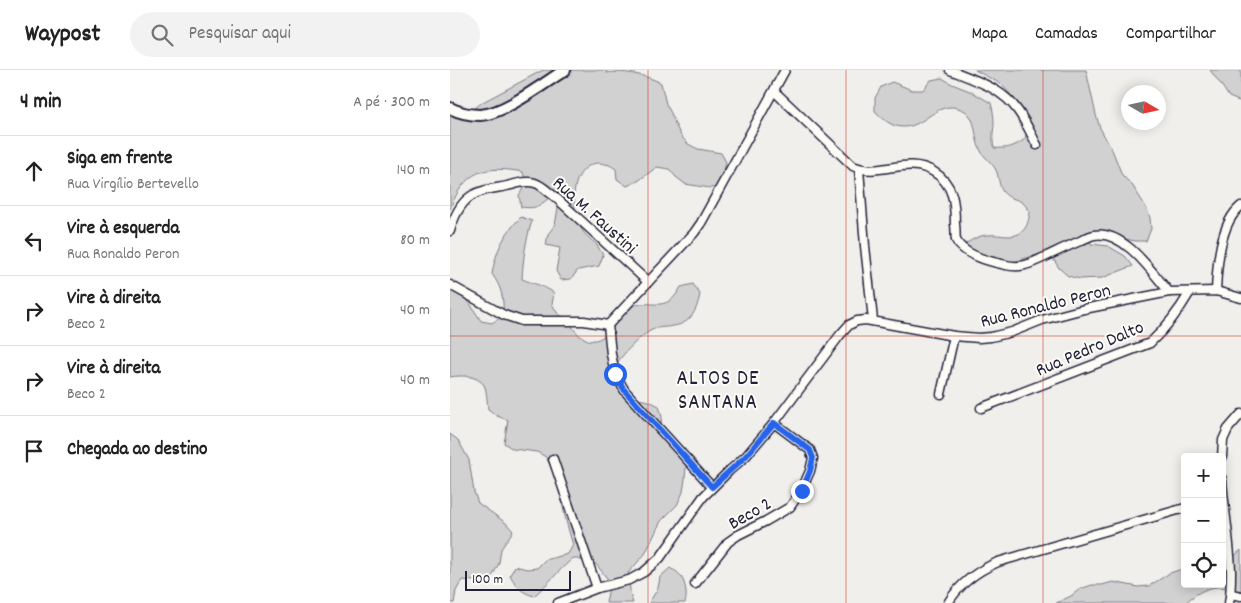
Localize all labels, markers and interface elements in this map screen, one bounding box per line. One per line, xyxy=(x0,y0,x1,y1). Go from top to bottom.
search box xyxy=(130,12,480,57)
text: Waypost xyxy=(25,18,100,52)
icon: search xyxy=(148,21,176,49)
text: Pesquisar aqui xyxy=(188,21,291,48)
text: Mapa xyxy=(971,22,1007,47)
text: Camadas xyxy=(1035,22,1098,47)
text: Compartilhar xyxy=(1126,22,1216,47)
north arrow xyxy=(1121,85,1166,130)
text: 4 min xyxy=(20,88,62,118)
text: A pé · 300 m xyxy=(353,91,430,114)
text: Siga em frente xyxy=(67,146,172,173)
icon: ahead xyxy=(20,157,48,185)
text: 140 m xyxy=(396,159,430,182)
street label: Rua M. Faustini xyxy=(545,171,642,262)
text: Rua Virgílio Bertevello xyxy=(67,173,199,196)
text: Vire à esquerda xyxy=(67,216,179,243)
icon: left xyxy=(20,227,48,255)
text: 80 m xyxy=(400,229,430,252)
text: Rua Ronaldo Peron xyxy=(67,243,180,266)
street label: Rua Ronaldo Peron xyxy=(978,278,1114,337)
text: Vire à direita xyxy=(67,286,160,313)
icon: right xyxy=(20,297,48,325)
text: 40 m xyxy=(400,299,430,322)
text: Beco 2 xyxy=(67,313,106,336)
street label: Rua Pedro Dalto xyxy=(1032,315,1149,385)
text: Vire à direita xyxy=(67,356,160,383)
route start xyxy=(604,363,627,386)
district label: ALTOS DE SANTANA xyxy=(677,365,759,419)
icon: right xyxy=(20,367,48,395)
text: 40 m xyxy=(400,369,430,392)
text: Beco 2 xyxy=(67,383,106,406)
icon: arrive xyxy=(20,437,48,465)
text: Chegada ao destino xyxy=(67,437,208,464)
map controls xyxy=(1181,453,1226,588)
button: + xyxy=(1181,453,1226,498)
route end xyxy=(791,480,814,503)
street label: Beco 2 xyxy=(724,492,777,538)
button: − xyxy=(1181,498,1226,543)
button: locate xyxy=(1181,543,1226,588)
scale bar xyxy=(465,568,571,591)
text: 100 m xyxy=(472,570,503,590)

